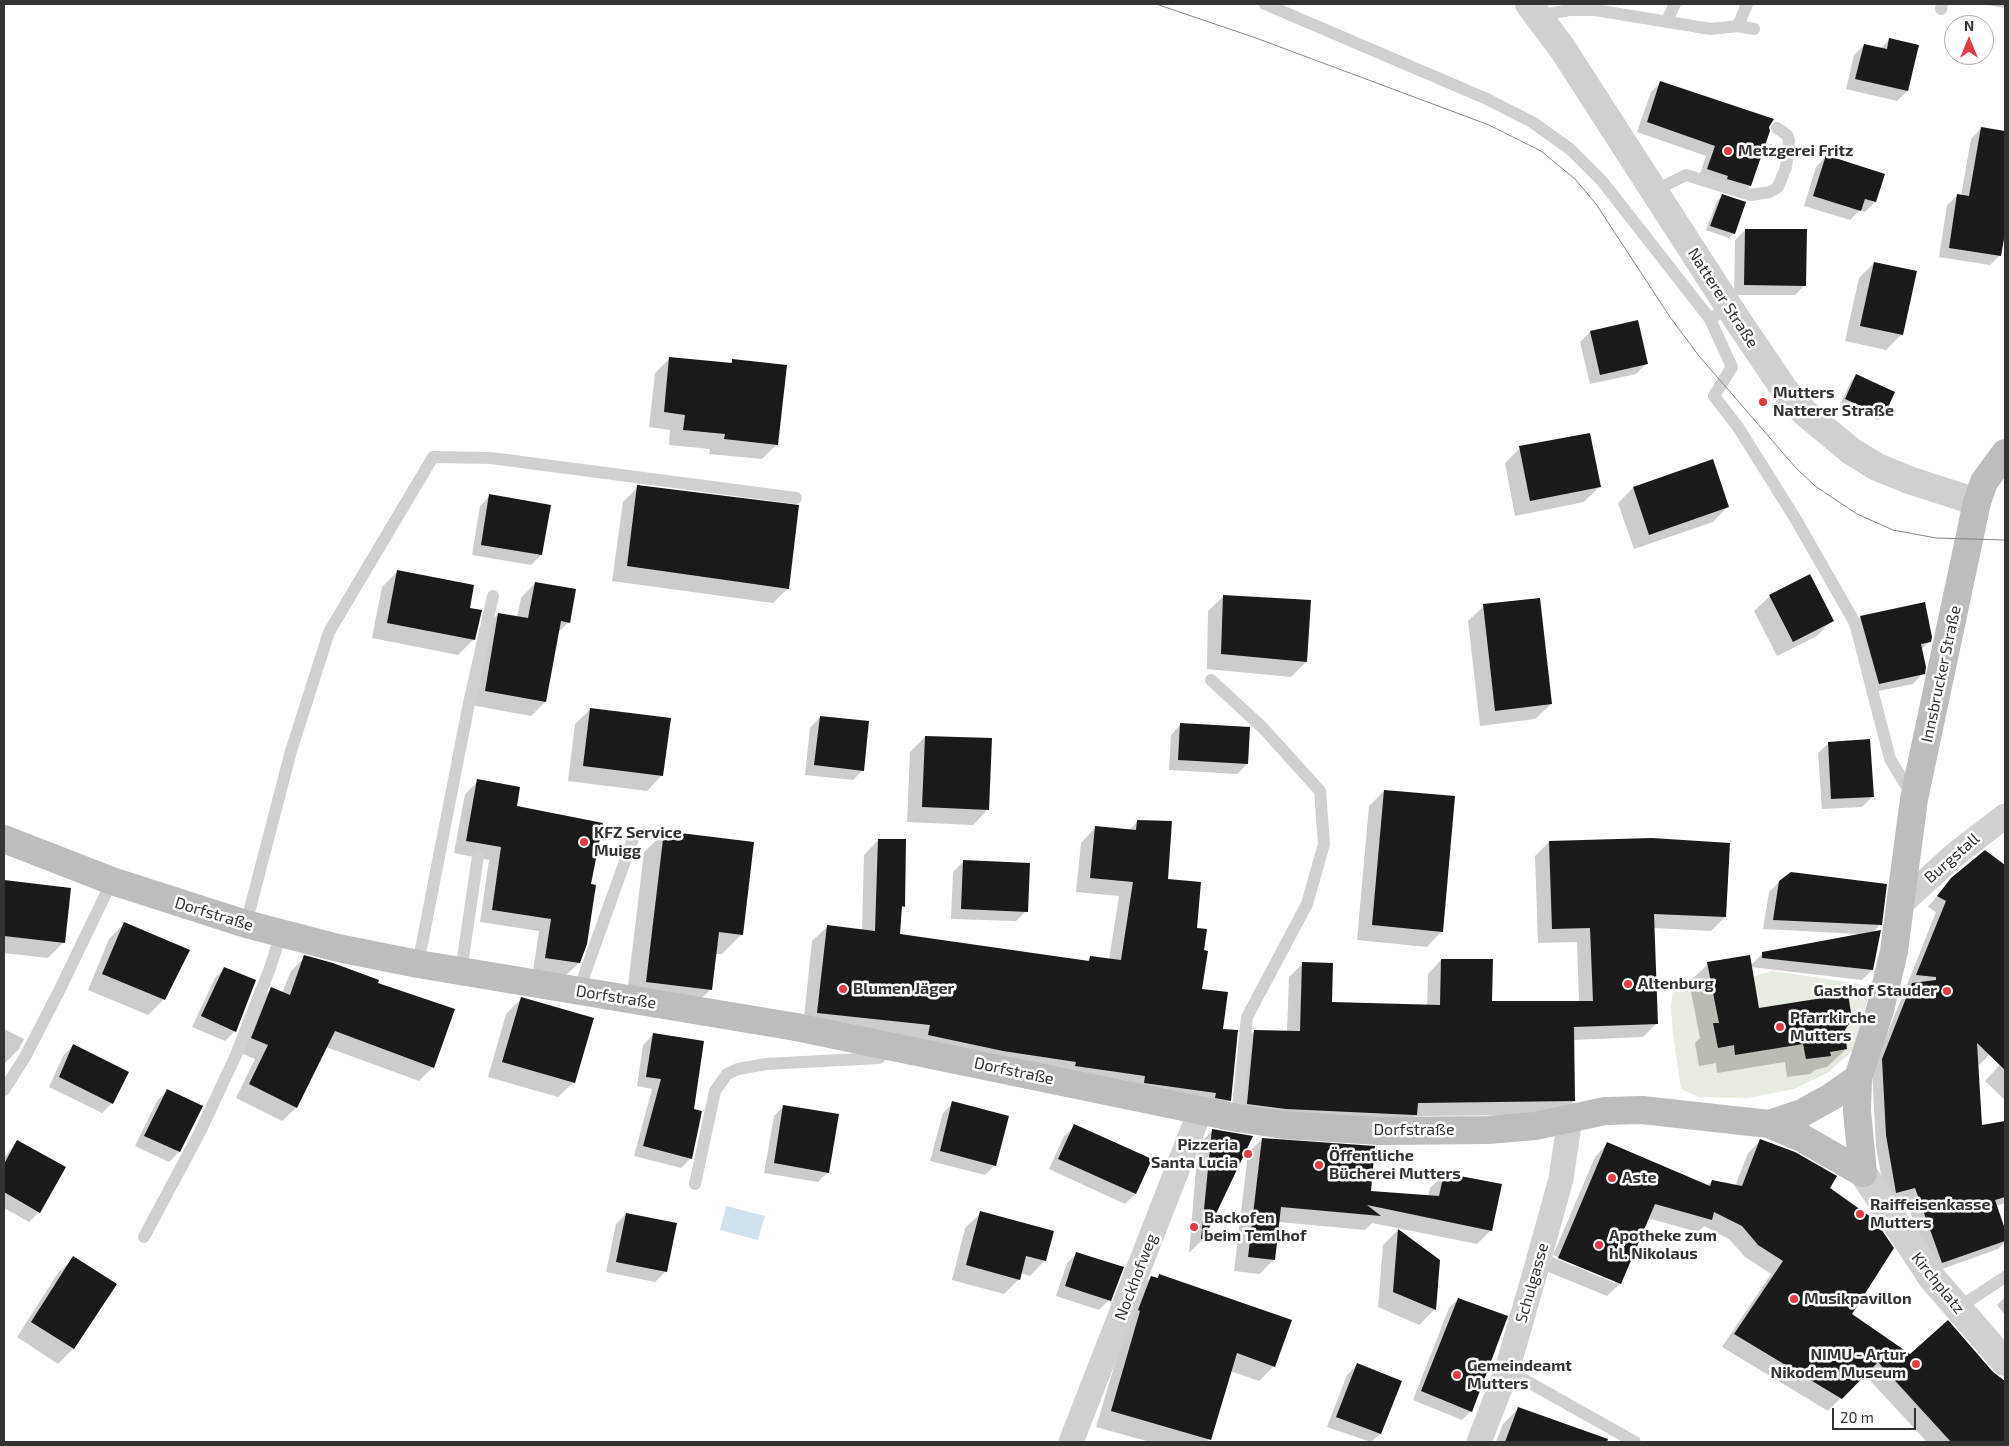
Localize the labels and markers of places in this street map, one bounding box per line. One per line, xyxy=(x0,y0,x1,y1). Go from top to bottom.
place label: Metzgerei Fritz xyxy=(1738,141,1853,161)
marker: Metzgerei Fritz xyxy=(1722,145,1734,157)
place label: Mutters Natterer Straße xyxy=(1773,383,1894,421)
marker: Mutters Natterer Straße xyxy=(1757,396,1769,408)
place label: KFZ Service Muigg xyxy=(594,823,682,861)
marker: KFZ Service Muigg xyxy=(578,836,590,848)
place label: Altenburg xyxy=(1638,974,1714,994)
marker: Altenburg xyxy=(1622,978,1634,990)
place label: Blumen Jäger xyxy=(853,979,954,999)
place label: Gasthof Stauder xyxy=(1814,981,1937,1001)
marker: Blumen Jäger xyxy=(837,983,849,995)
marker: Gasthof Stauder xyxy=(1941,985,1953,997)
place label: Pfarrkirche Mutters xyxy=(1790,1008,1876,1046)
marker: Pfarrkirche Mutters xyxy=(1774,1021,1786,1033)
place label: Pizzeria Santa Lucia xyxy=(1151,1135,1238,1173)
place label: Öffentliche Bücherei Mutters xyxy=(1329,1146,1461,1184)
marker: Pizzeria Santa Lucia xyxy=(1242,1148,1254,1160)
marker: Öffentliche Bücherei Mutters xyxy=(1313,1159,1325,1171)
place label: Aste xyxy=(1622,1168,1657,1188)
marker: Aste xyxy=(1606,1172,1618,1184)
place label: Raiffeisenkasse Mutters xyxy=(1870,1195,1991,1233)
place label: Backofen beim Temlhof xyxy=(1204,1208,1306,1246)
marker: Raiffeisenkasse Mutters xyxy=(1854,1208,1866,1220)
marker: Backofen beim Temlhof xyxy=(1188,1221,1200,1233)
place label: Apotheke zum hl. Nikolaus xyxy=(1609,1226,1717,1264)
marker: Apotheke zum hl. Nikolaus xyxy=(1593,1239,1605,1251)
place label: Musikpavillon xyxy=(1804,1289,1912,1309)
marker: Musikpavillon xyxy=(1788,1293,1800,1305)
place label: NIMU - Artur Nikodem Museum xyxy=(1771,1345,1906,1383)
place label: Gemeindeamt Mutters xyxy=(1467,1356,1572,1394)
marker: NIMU - Artur Nikodem Museum xyxy=(1910,1358,1922,1370)
marker: Gemeindeamt Mutters xyxy=(1451,1369,1463,1381)

